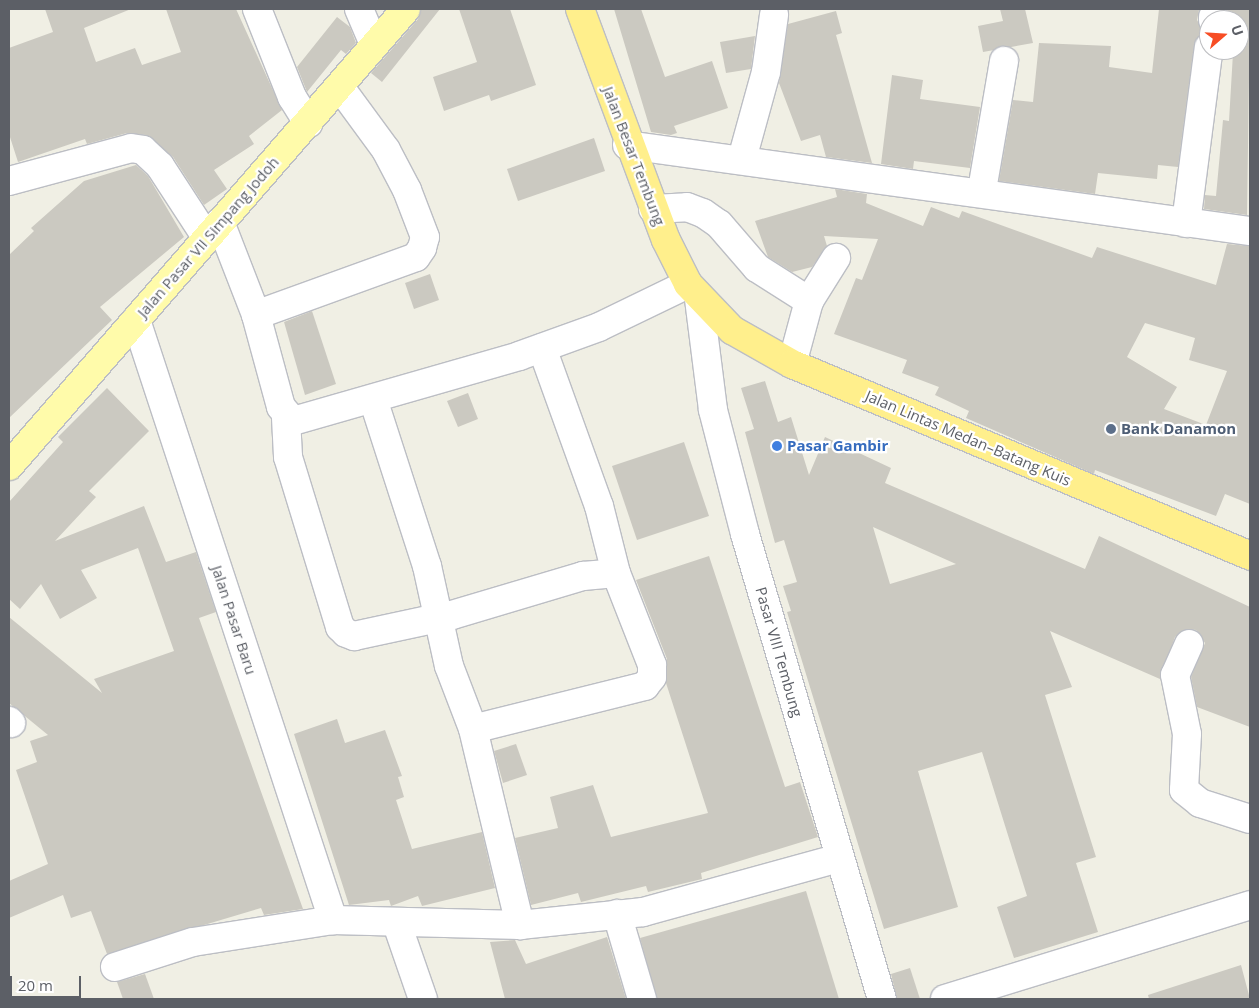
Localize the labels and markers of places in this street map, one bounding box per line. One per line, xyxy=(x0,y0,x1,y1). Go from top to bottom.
place label: Bank Danamon xyxy=(1121,420,1236,438)
marker: Bank Danamon xyxy=(1105,423,1117,435)
place label: Pasar Gambir xyxy=(787,437,888,455)
marker: Pasar Gambir xyxy=(771,440,783,452)

